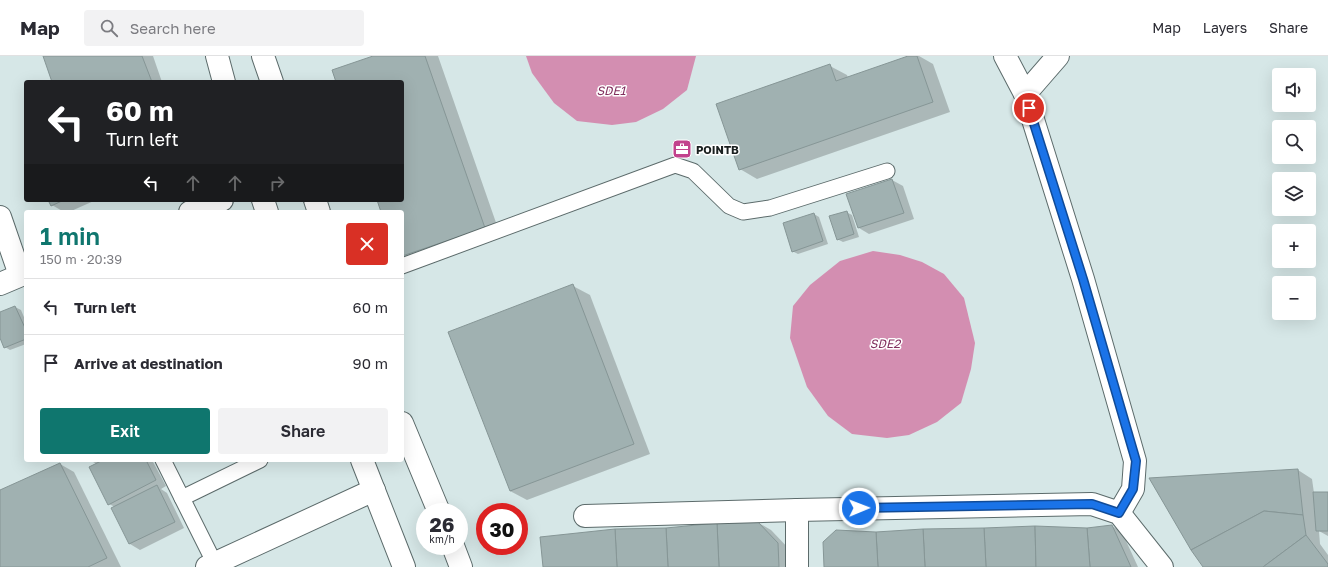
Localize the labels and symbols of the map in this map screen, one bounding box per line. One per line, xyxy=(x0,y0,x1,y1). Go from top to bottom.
water label: SDE1 xyxy=(596,83,626,98)
pin xyxy=(1012,91,1046,125)
office icon: POINTB xyxy=(671,138,693,160)
place label: POINTB xyxy=(696,143,739,156)
water label: SDE2 xyxy=(870,336,901,351)
position arrow xyxy=(838,487,880,529)
speed limit sign: 30 xyxy=(476,503,528,555)

